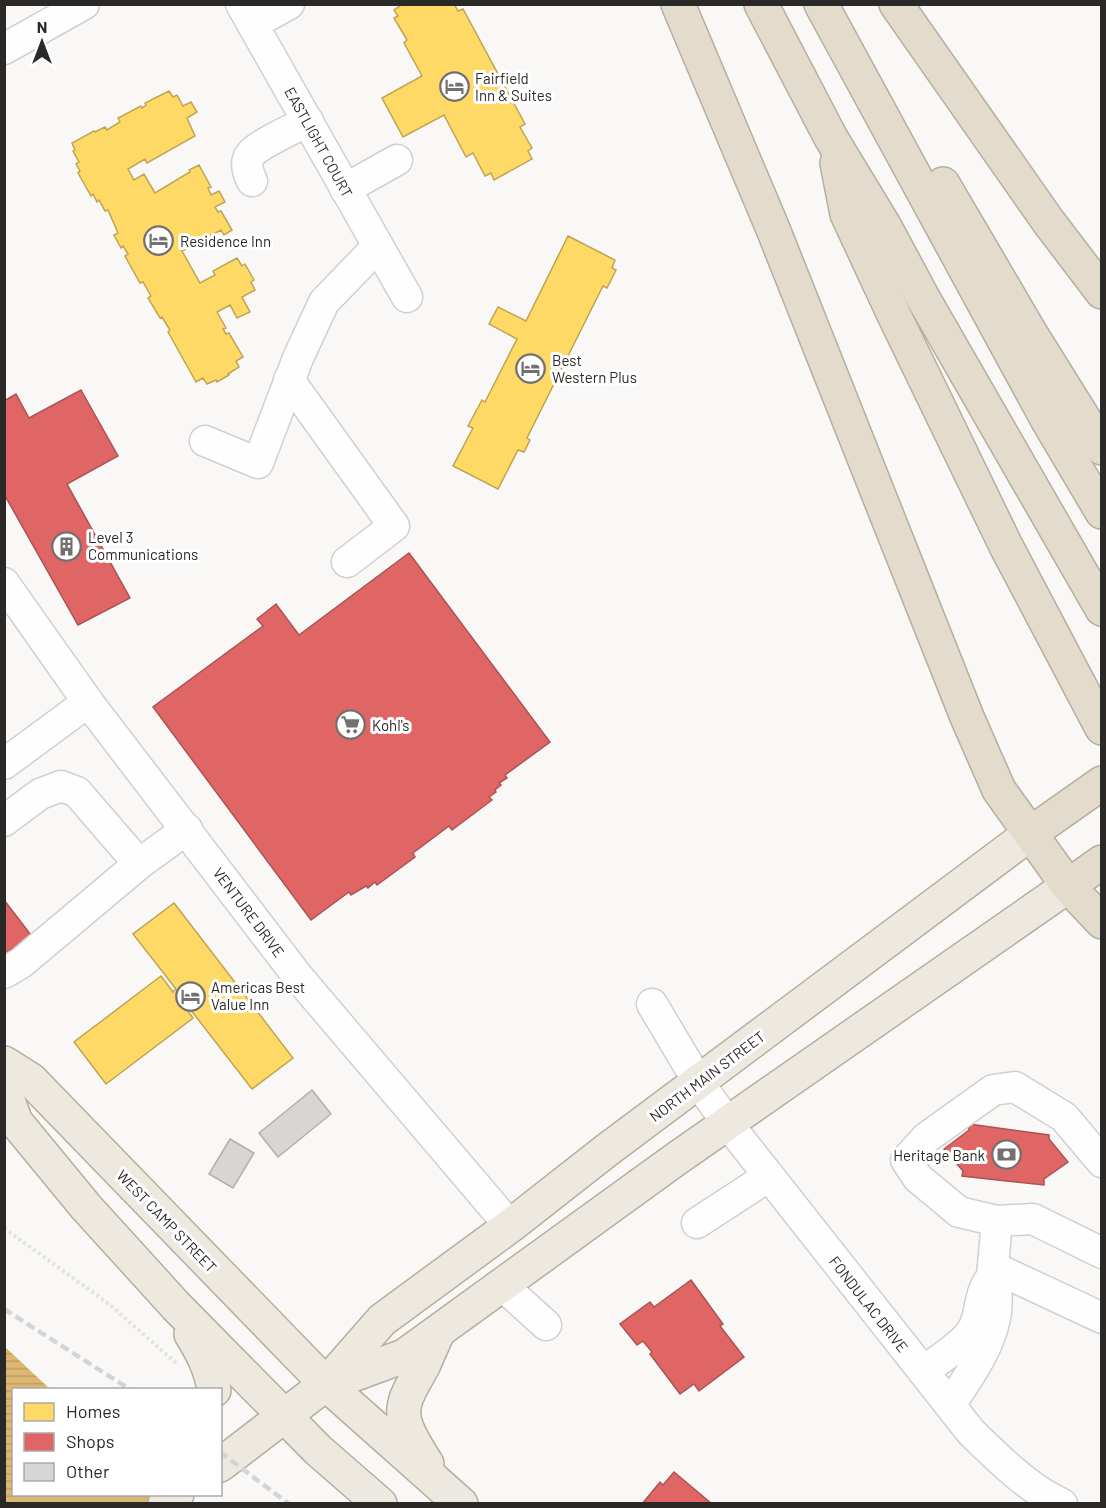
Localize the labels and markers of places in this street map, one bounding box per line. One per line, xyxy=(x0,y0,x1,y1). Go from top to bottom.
place label: Fairfield Inn & Suites xyxy=(475,69,552,104)
hotel icon: Fairfield Inn & Suites xyxy=(438,71,470,103)
hotel icon: Residence Inn xyxy=(143,225,175,257)
place label: Residence Inn xyxy=(180,232,271,250)
place label: Best Western Plus xyxy=(552,351,637,386)
hotel icon: Best Western Plus xyxy=(515,353,547,385)
place label: Level 3 Communications xyxy=(88,528,198,563)
building icon: Level 3 Communications xyxy=(51,530,83,562)
supermarket icon: Kohl's xyxy=(335,709,367,741)
place label: Kohl's xyxy=(372,716,409,734)
place label: Americas Best Value Inn xyxy=(211,978,305,1013)
hotel icon: Americas Best Value Inn xyxy=(174,980,206,1012)
bank icon: Heritage Bank xyxy=(990,1139,1022,1171)
place label: Heritage Bank xyxy=(893,1146,985,1164)

